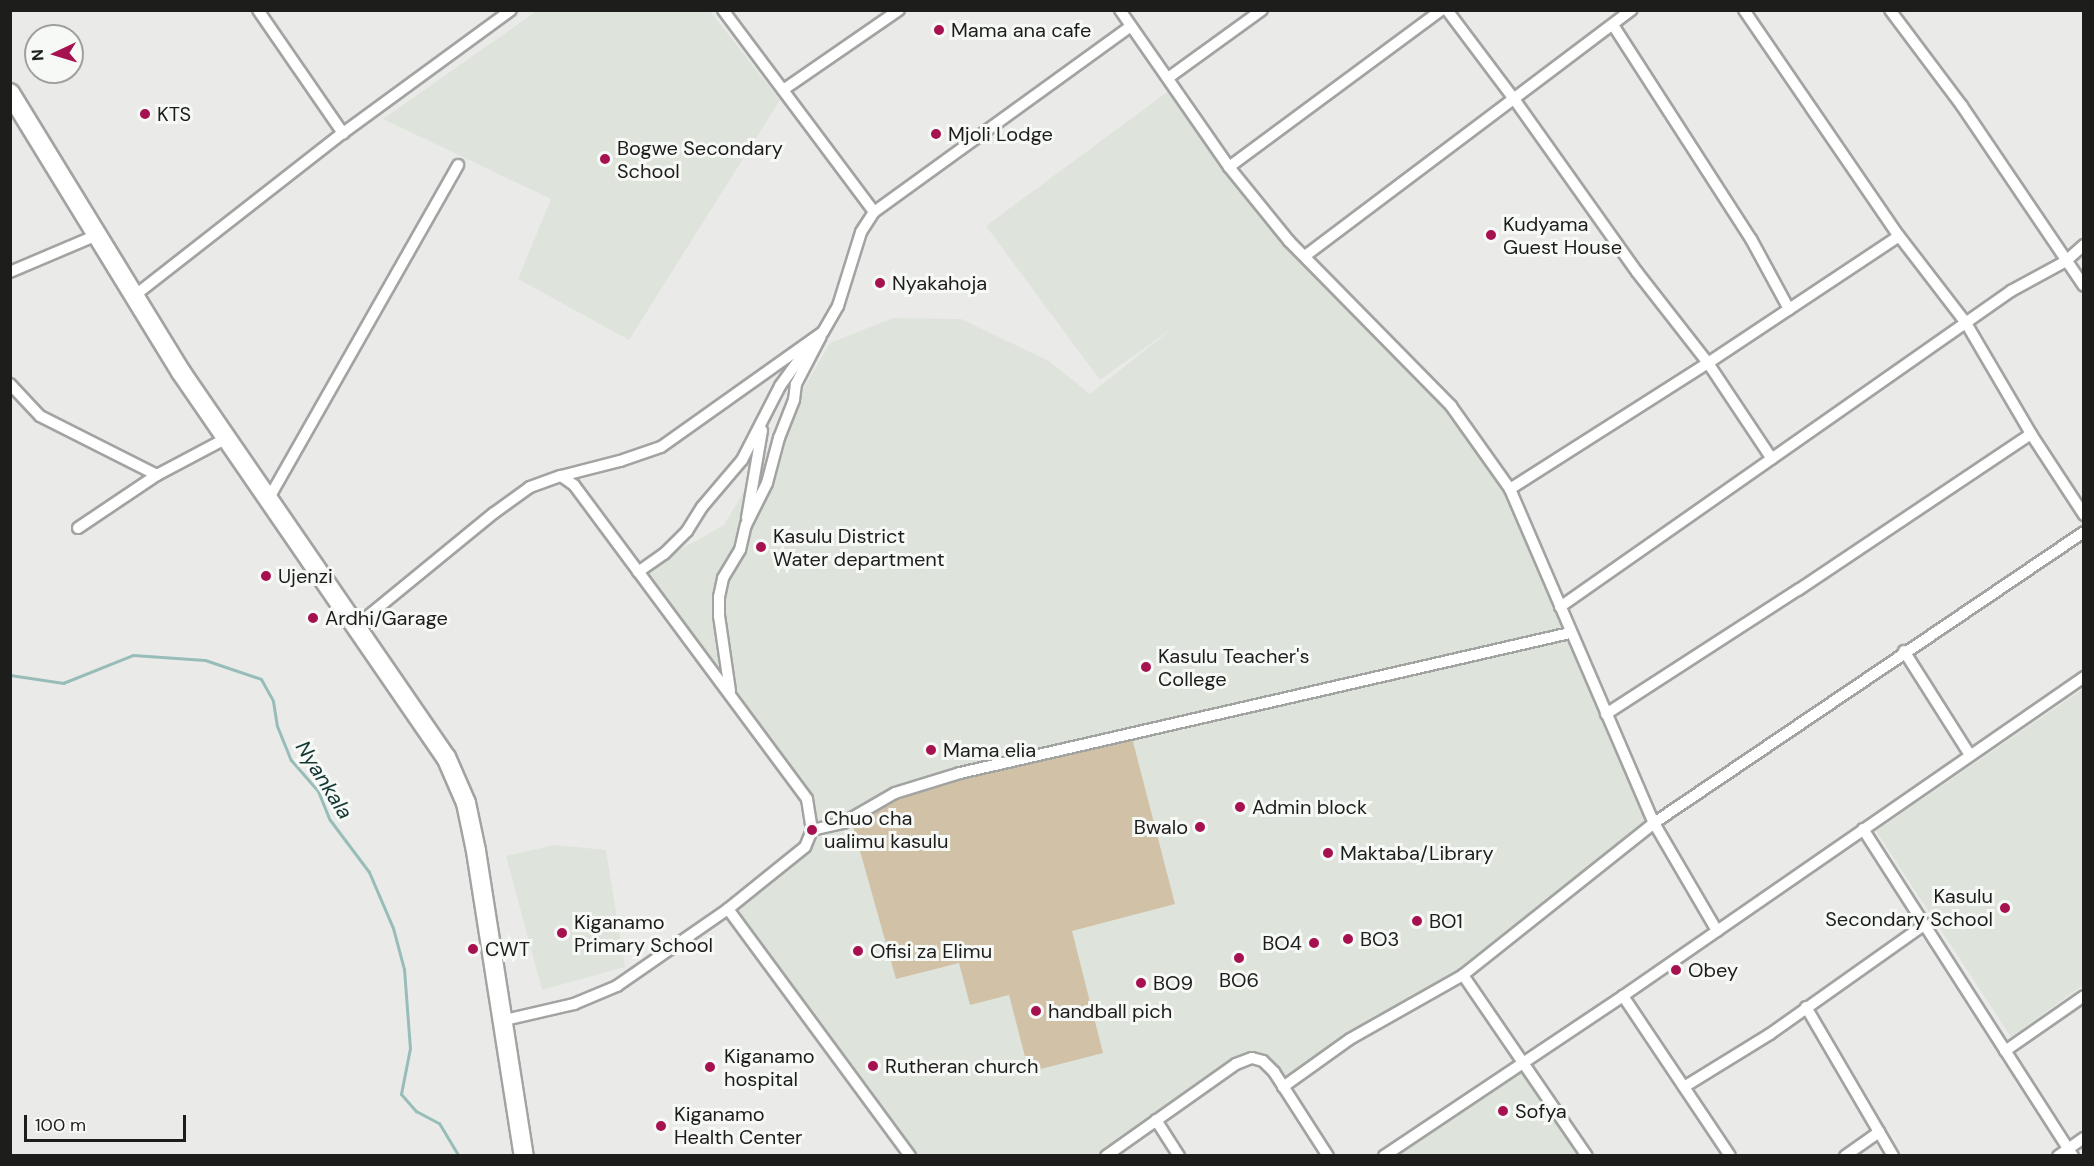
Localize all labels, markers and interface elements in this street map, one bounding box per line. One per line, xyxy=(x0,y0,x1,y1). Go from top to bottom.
place label: Mama ana cafe xyxy=(951,18,1091,42)
marker: Mama ana cafe xyxy=(932,23,946,37)
north arrow xyxy=(24,24,84,84)
text: N xyxy=(27,49,48,62)
place label: KTS xyxy=(157,102,191,126)
marker: KTS xyxy=(138,107,152,121)
place label: Mjoli Lodge xyxy=(948,122,1053,146)
marker: Mjoli Lodge xyxy=(929,127,943,141)
place label: Bogwe Secondary School xyxy=(617,136,783,183)
marker: Bogwe Secondary School xyxy=(598,152,612,166)
place label: Kudyama Guest House xyxy=(1503,212,1622,259)
marker: Kudyama Guest House xyxy=(1484,228,1498,242)
place label: Nyakahoja xyxy=(892,271,987,295)
marker: Nyakahoja xyxy=(873,276,887,290)
place label: Kasulu District Water department xyxy=(773,524,945,571)
marker: Kasulu District Water department xyxy=(754,540,768,554)
place label: Ujenzi xyxy=(278,564,333,588)
marker: Ujenzi xyxy=(259,569,273,583)
place label: Ardhi/Garage xyxy=(325,606,448,630)
marker: Ardhi/Garage xyxy=(306,611,320,625)
place label: Kasulu Teacher's College xyxy=(1158,644,1309,691)
marker: Kasulu Teacher's College xyxy=(1139,660,1153,674)
water label: Nyankala xyxy=(290,736,358,824)
place label: Mama elia xyxy=(943,738,1036,762)
marker: Mama elia xyxy=(924,743,938,757)
place label: Admin block xyxy=(1252,795,1367,819)
marker: Admin block xyxy=(1233,800,1247,814)
place label: Chuo cha ualimu kasulu xyxy=(824,807,948,854)
place label: Bwalo xyxy=(1134,815,1188,839)
marker: Bwalo xyxy=(1193,820,1207,834)
marker: Chuo cha ualimu kasulu xyxy=(805,823,819,837)
place label: Maktaba/Library xyxy=(1340,841,1494,865)
marker: Maktaba/Library xyxy=(1321,846,1335,860)
place label: Kasulu Secondary School xyxy=(1825,885,1993,932)
marker: Kasulu Secondary School xyxy=(1998,901,2012,915)
place label: BO1 xyxy=(1429,909,1463,933)
place label: Kiganamo Primary School xyxy=(574,910,713,957)
marker: BO1 xyxy=(1410,914,1424,928)
marker: Kiganamo Primary School xyxy=(555,926,569,940)
place label: BO3 xyxy=(1360,927,1399,951)
place label: BO4 xyxy=(1262,931,1302,955)
marker: BO3 xyxy=(1341,932,1355,946)
marker: BO4 xyxy=(1307,936,1321,950)
place label: CWT xyxy=(485,937,530,961)
place label: Ofisi za Elimu xyxy=(870,939,992,963)
marker: CWT xyxy=(466,942,480,956)
marker: Ofisi za Elimu xyxy=(851,944,865,958)
marker: BO6 xyxy=(1232,951,1246,965)
place label: Obey xyxy=(1688,958,1738,982)
marker: Obey xyxy=(1669,963,1683,977)
place label: BO6 xyxy=(1219,968,1259,992)
place label: BO9 xyxy=(1153,971,1193,995)
marker: BO9 xyxy=(1134,976,1148,990)
place label: handball pich xyxy=(1048,999,1172,1023)
marker: handball pich xyxy=(1029,1004,1043,1018)
place label: Kiganamo hospital xyxy=(724,1044,815,1091)
place label: Rutheran church xyxy=(885,1054,1038,1078)
marker: Kiganamo hospital xyxy=(701,1058,719,1076)
marker: Rutheran church xyxy=(866,1059,880,1073)
place label: Sofya xyxy=(1515,1099,1567,1123)
place label: Kiganamo Health Center xyxy=(674,1102,802,1149)
scale bar xyxy=(27,1103,189,1141)
marker: Sofya xyxy=(1496,1104,1510,1118)
text: 100 m xyxy=(35,1113,86,1137)
marker: Kiganamo Health Center xyxy=(652,1117,670,1135)

